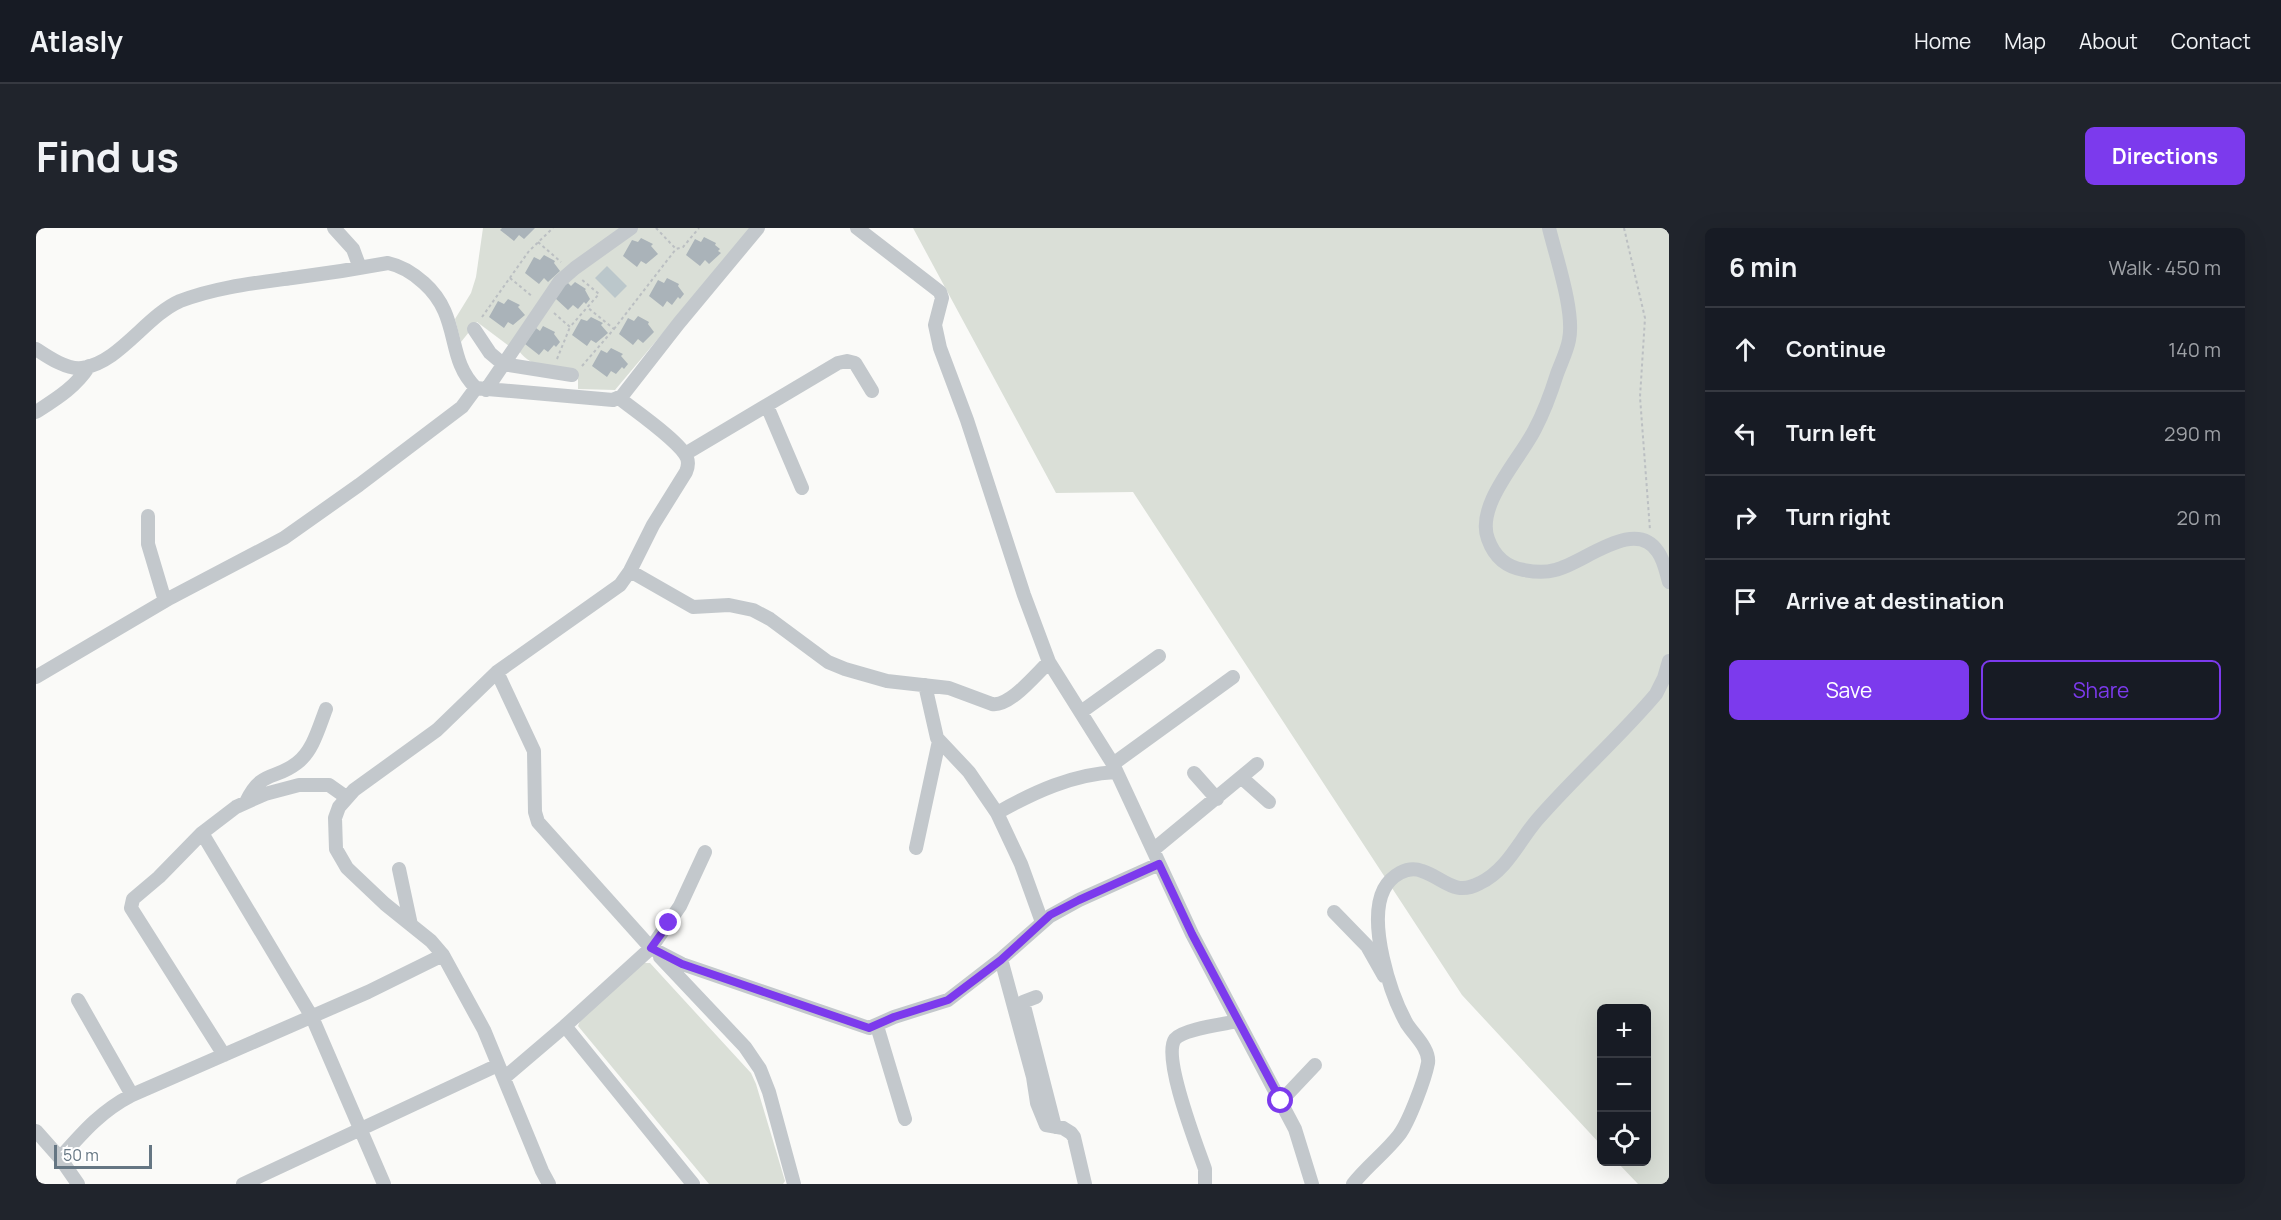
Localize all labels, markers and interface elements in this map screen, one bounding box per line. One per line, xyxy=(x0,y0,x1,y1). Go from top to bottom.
text: Atlasly xyxy=(30,22,123,60)
text: Home xyxy=(1914,27,1971,55)
text: Map xyxy=(2004,27,2046,55)
text: About xyxy=(2079,27,2138,55)
text: Contact xyxy=(2171,27,2251,55)
text: Find us xyxy=(36,127,179,185)
button: Directions xyxy=(2085,127,2245,185)
text: 6 min xyxy=(1729,249,1797,285)
text: Walk · 450 m xyxy=(2108,254,2221,281)
icon: ahead xyxy=(1729,333,1762,366)
text: Continue xyxy=(1786,334,1886,364)
text: 140 m xyxy=(2168,336,2221,363)
icon: left xyxy=(1729,417,1762,450)
text: Turn left xyxy=(1786,418,1876,448)
text: 290 m xyxy=(2164,420,2221,447)
icon: right xyxy=(1729,501,1762,534)
text: Turn right xyxy=(1786,502,1891,532)
text: 20 m xyxy=(2176,504,2221,531)
icon: arrive xyxy=(1729,585,1762,618)
text: Arrive at destination xyxy=(1786,586,2004,616)
button: Save xyxy=(1729,660,1969,720)
button: Share xyxy=(1981,660,2221,720)
route end xyxy=(655,909,681,935)
map controls xyxy=(1597,1004,1651,1166)
button: + xyxy=(1597,1004,1651,1058)
button: − xyxy=(1597,1058,1651,1112)
route start xyxy=(1267,1087,1293,1113)
button: locate xyxy=(1597,1112,1651,1166)
scale bar xyxy=(54,1142,152,1170)
text: 50 m xyxy=(63,1144,99,1166)

